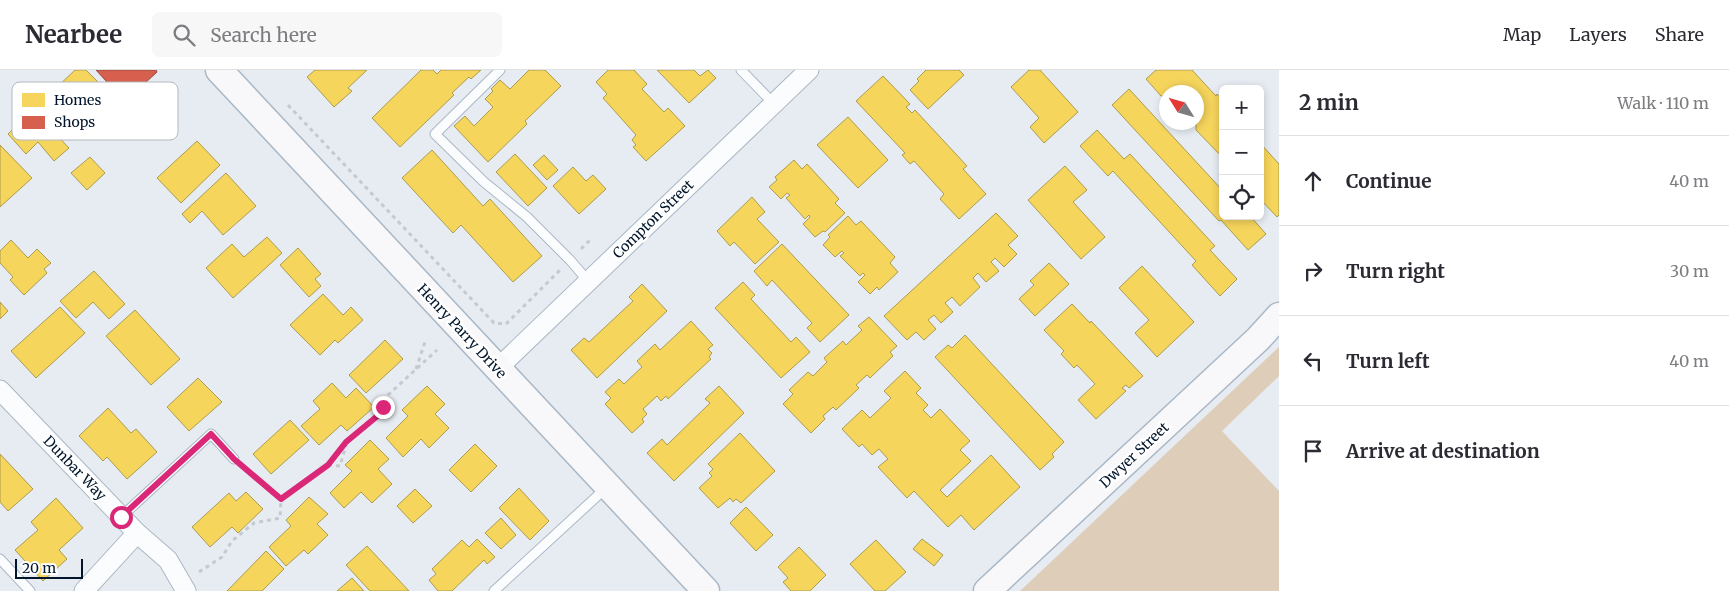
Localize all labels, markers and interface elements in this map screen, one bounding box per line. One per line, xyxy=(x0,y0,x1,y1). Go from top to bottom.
search box xyxy=(152,12,502,57)
text: Nearbee xyxy=(25,19,122,50)
icon: search xyxy=(170,21,198,49)
text: Search here xyxy=(210,23,317,47)
text: Map xyxy=(1503,23,1541,46)
text: Layers xyxy=(1569,23,1627,46)
text: Share xyxy=(1655,23,1704,46)
legend xyxy=(12,82,178,140)
north arrow xyxy=(1159,85,1204,130)
map controls xyxy=(1219,85,1264,220)
button: + xyxy=(1219,85,1264,130)
text: 2 min xyxy=(1299,89,1359,116)
text: Homes xyxy=(54,91,101,109)
text: Walk · 110 m xyxy=(1617,93,1709,113)
text: Shops xyxy=(54,113,95,131)
button: − xyxy=(1219,130,1264,175)
icon: ahead xyxy=(1299,167,1327,195)
text: Continue xyxy=(1346,169,1432,193)
text: 40 m xyxy=(1669,171,1709,191)
button: locate xyxy=(1219,175,1264,220)
street label: Compton Street xyxy=(609,176,698,262)
icon: right xyxy=(1299,257,1327,285)
text: Turn right xyxy=(1346,259,1445,283)
text: 30 m xyxy=(1670,261,1709,281)
street label: Henry Parry Drive xyxy=(414,280,510,382)
icon: left xyxy=(1299,347,1327,375)
text: Turn left xyxy=(1346,349,1430,373)
text: 40 m xyxy=(1669,351,1709,371)
route end xyxy=(372,396,395,419)
street label: Dwyer Street xyxy=(1096,418,1173,492)
street label: Dunbar Way xyxy=(40,432,111,505)
icon: arrive xyxy=(1299,437,1327,465)
text: Arrive at destination xyxy=(1346,439,1540,463)
route start xyxy=(110,506,133,529)
scale bar xyxy=(15,556,82,579)
text: 20 m xyxy=(22,559,56,577)

